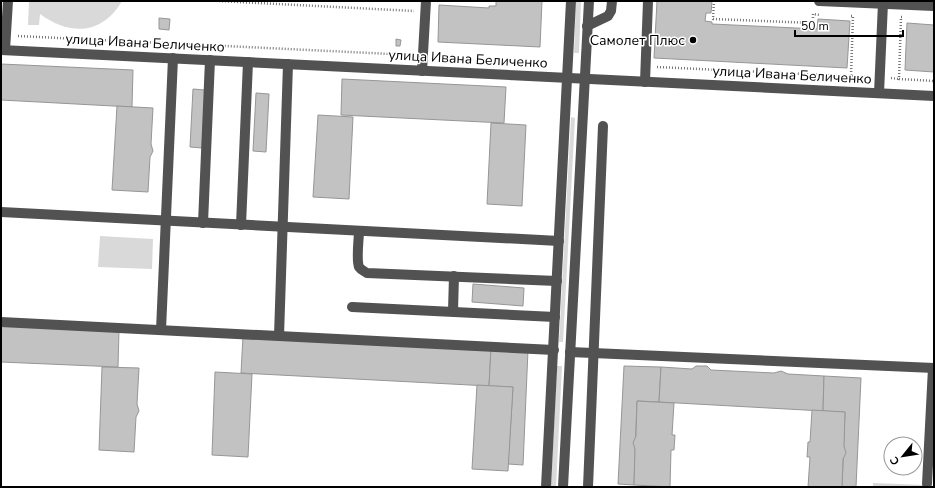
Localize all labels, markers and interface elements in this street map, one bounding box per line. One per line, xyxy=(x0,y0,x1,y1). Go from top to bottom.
scale bar xyxy=(795,12,903,38)
text: 50 m xyxy=(801,18,829,34)
street label: улица Ивана Беличенко xyxy=(65,29,225,57)
place label: Самолет Плюс xyxy=(590,31,685,50)
marker: Самолет Плюс xyxy=(688,35,698,45)
street label: улица Ивана Беличенко xyxy=(388,45,548,73)
street label: улица Ивана Беличенко xyxy=(712,61,872,89)
north arrow xyxy=(883,436,923,476)
text: С xyxy=(886,453,903,468)

